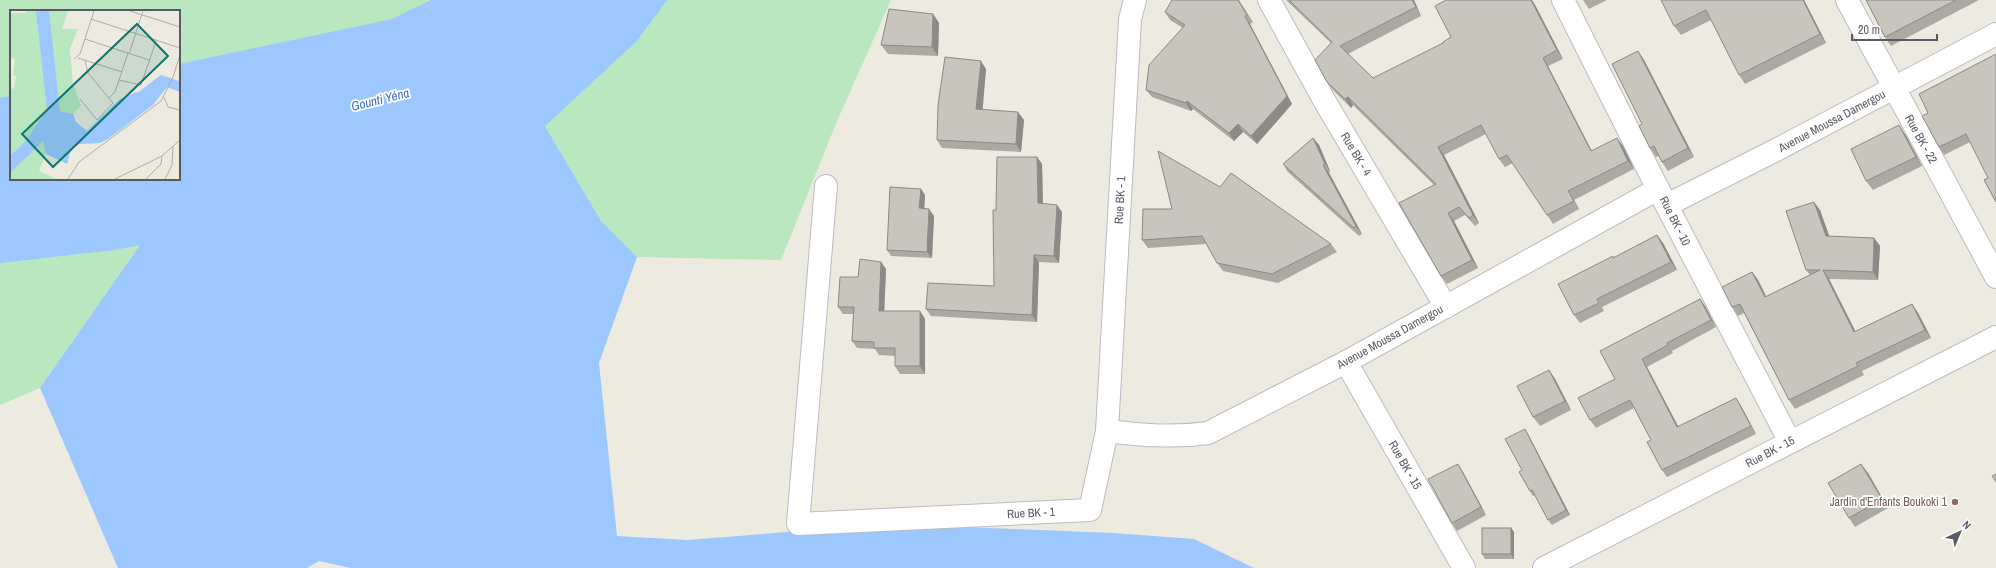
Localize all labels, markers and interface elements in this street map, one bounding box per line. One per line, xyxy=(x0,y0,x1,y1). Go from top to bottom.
inset map xyxy=(10,10,180,180)
scale bar xyxy=(1852,16,1937,42)
text: 20 m xyxy=(1858,22,1880,38)
water label: Gounti Yéna xyxy=(349,84,411,115)
street label: Avenue Moussa Damergou xyxy=(1775,86,1888,156)
street label: Rue BK - 22 xyxy=(1901,112,1941,166)
street label: Rue BK - 4 xyxy=(1337,129,1376,179)
street label: Rue BK - 1 xyxy=(1111,175,1129,224)
street label: Rue BK - 10 xyxy=(1656,193,1694,249)
street label: Avenue Moussa Damergou xyxy=(1333,301,1446,373)
street label: Rue BK - 15 xyxy=(1743,432,1798,472)
street label: Rue BK - 15 xyxy=(1385,438,1426,493)
place label: Jardin d'Enfants Boukoki 1 xyxy=(1830,494,1948,510)
marker: Jardin d'Enfants Boukoki 1 xyxy=(1950,497,1960,507)
street label: Rue BK - 1 xyxy=(1007,504,1056,522)
north arrow xyxy=(1940,512,1980,552)
text: N xyxy=(1960,518,1974,532)

